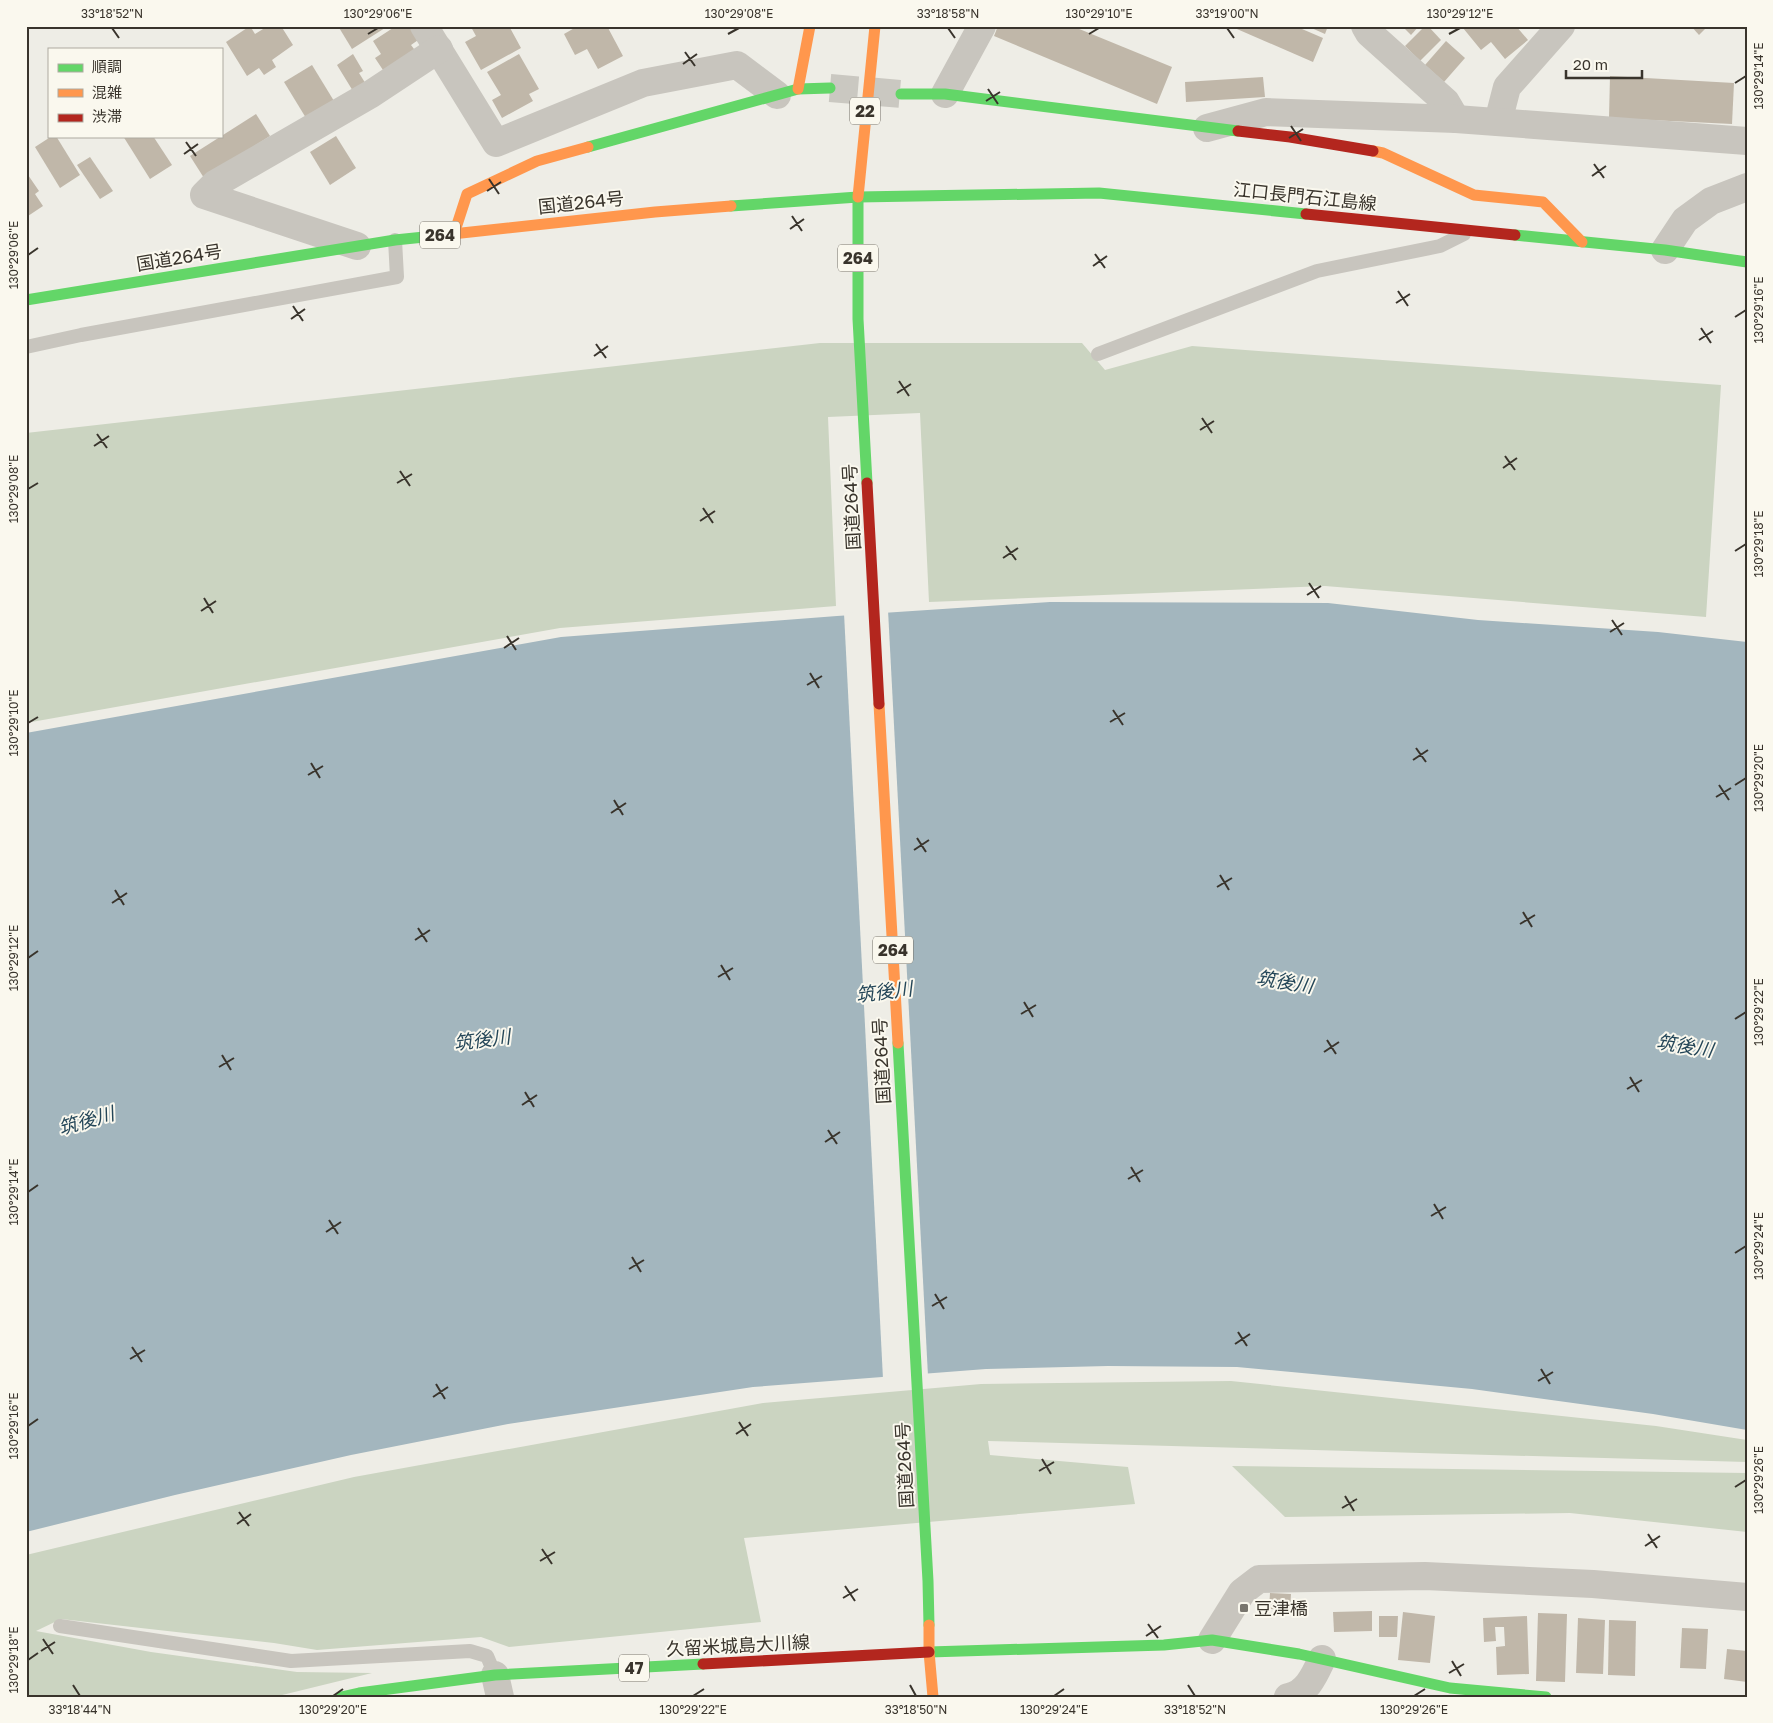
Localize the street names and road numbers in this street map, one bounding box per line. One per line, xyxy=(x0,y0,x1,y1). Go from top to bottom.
road number: 22 xyxy=(850,98,880,124)
street label: 江口長門石江島線 xyxy=(1232,178,1378,214)
street label: 国道264号 xyxy=(537,187,625,217)
road number: 264 xyxy=(420,222,460,248)
street label: 国道264号 xyxy=(135,239,223,275)
road number: 264 xyxy=(838,244,878,272)
street label: 国道264号 xyxy=(838,463,864,551)
road number: 264 xyxy=(873,936,913,964)
street label: 国道264号 xyxy=(868,1017,894,1105)
street label: 国道264号 xyxy=(891,1421,917,1509)
street label: 久留米城島大川線 xyxy=(666,1630,810,1660)
road number: 47 xyxy=(619,1655,649,1682)

